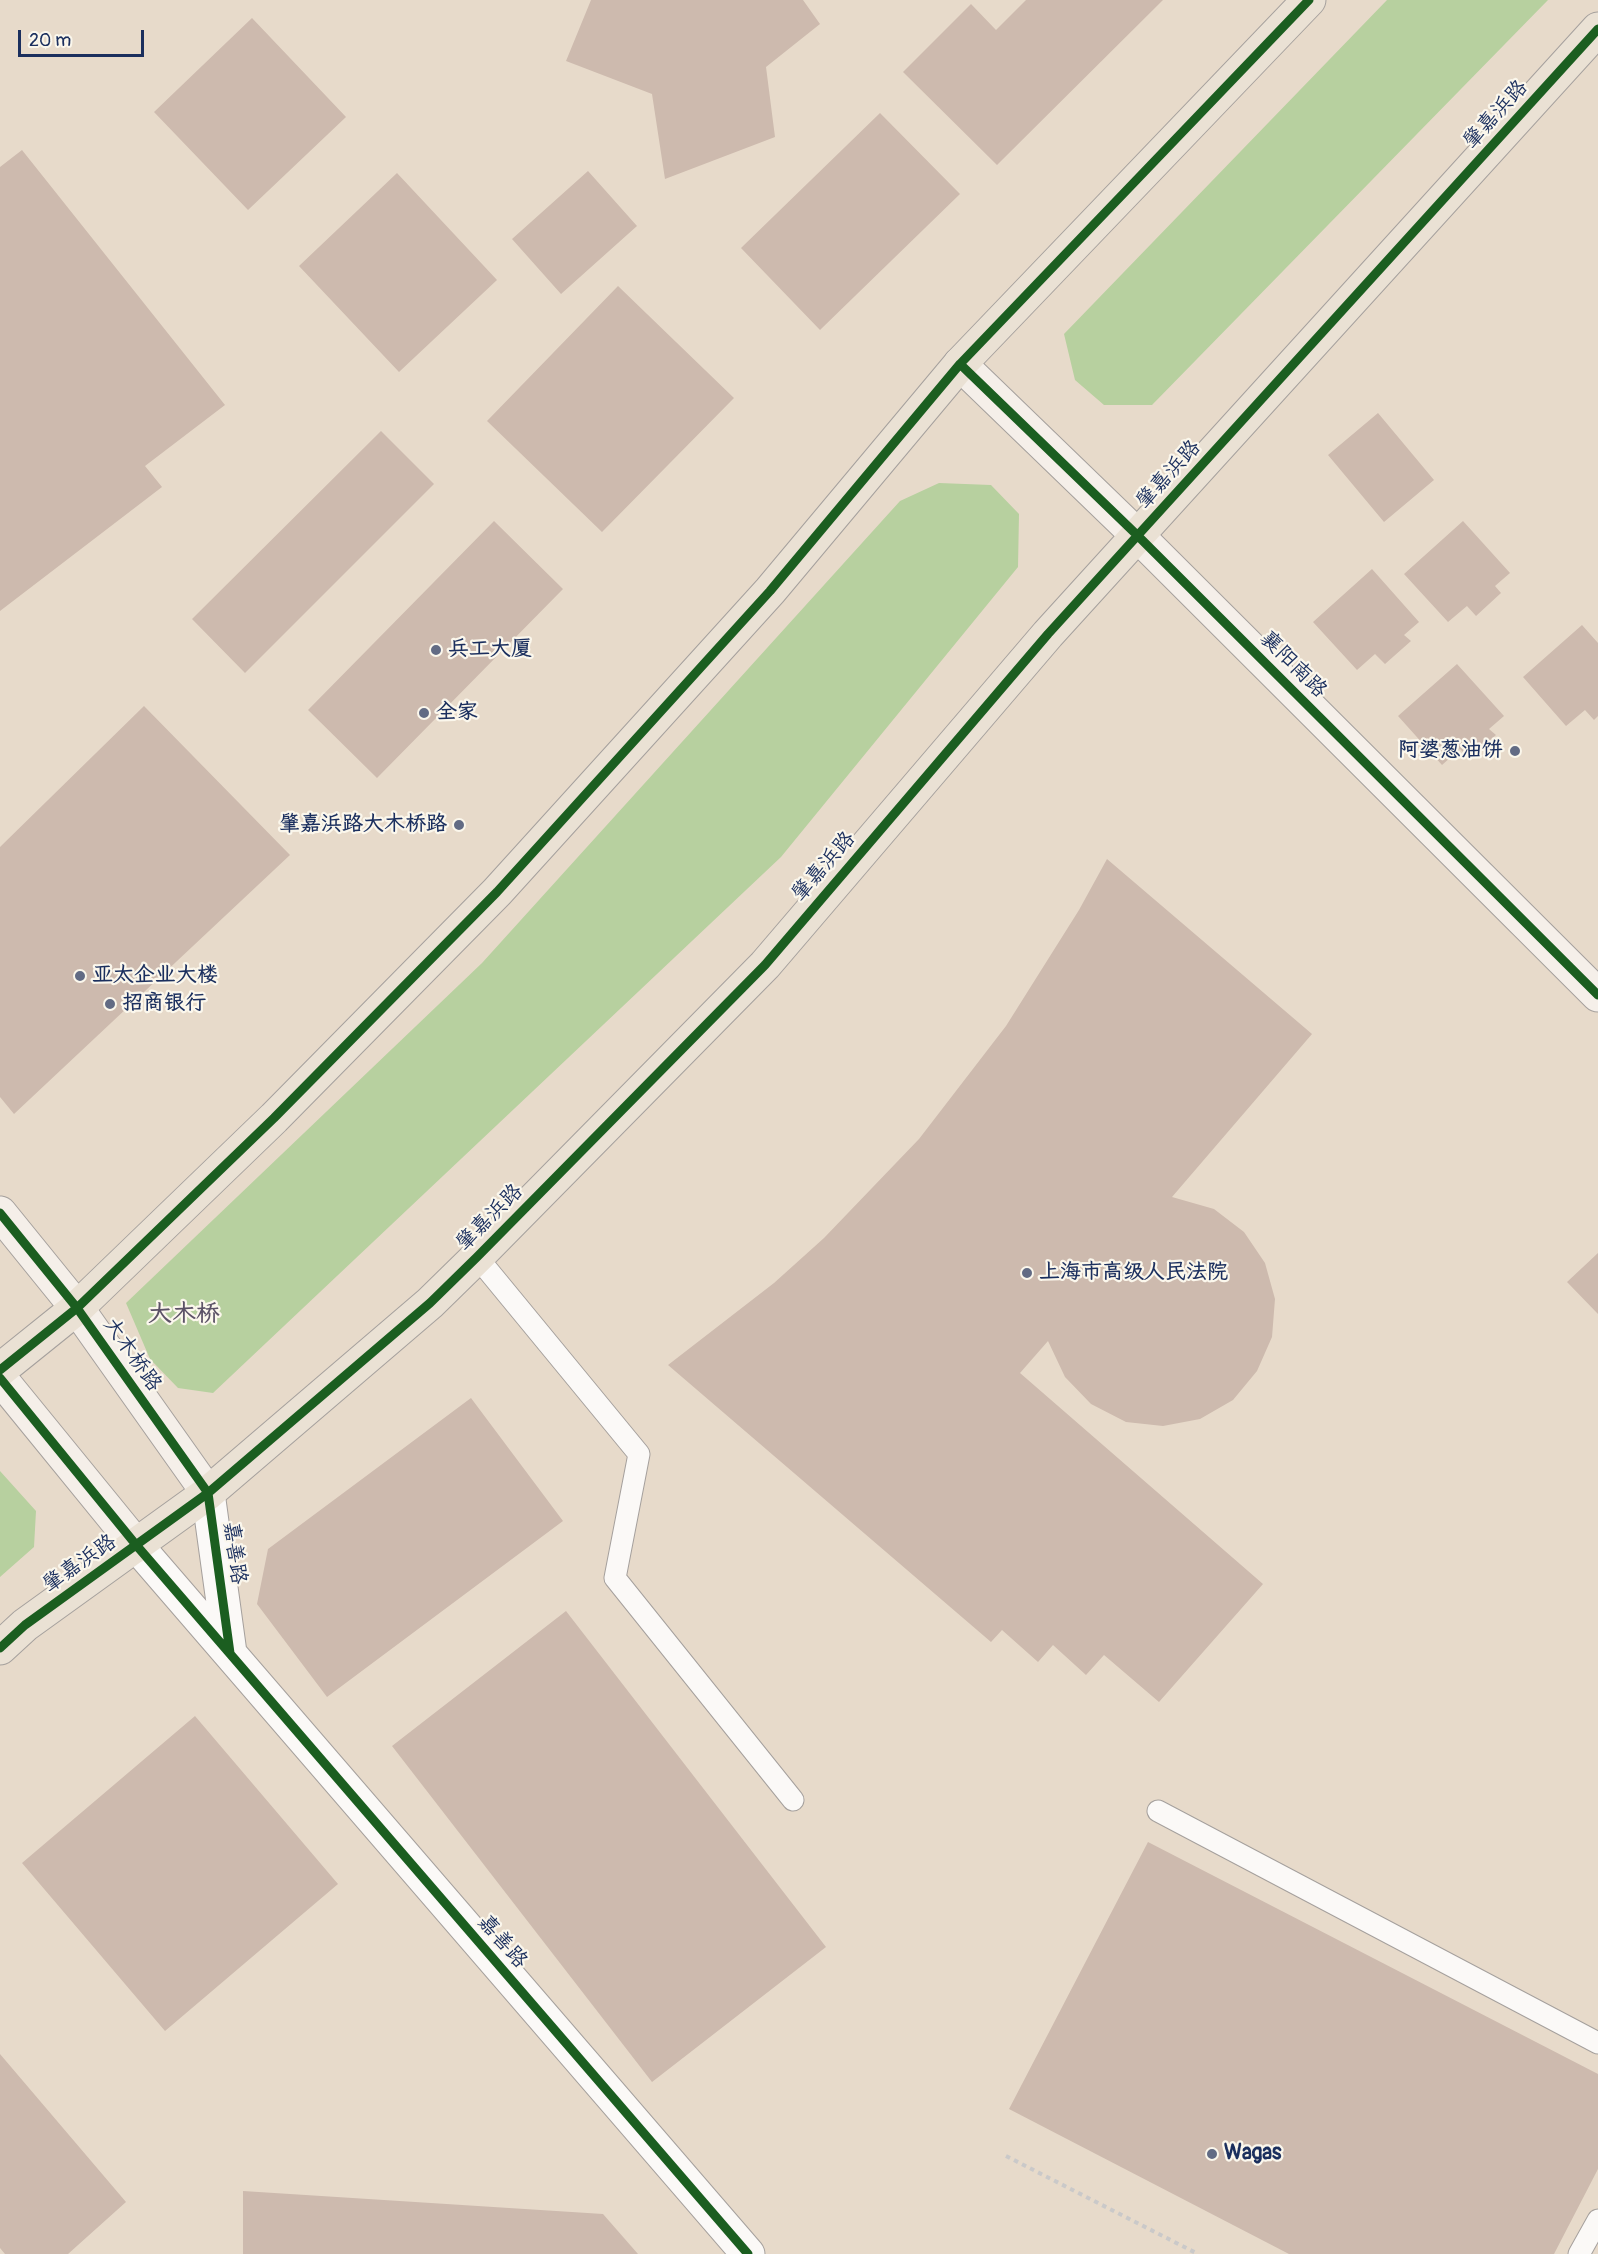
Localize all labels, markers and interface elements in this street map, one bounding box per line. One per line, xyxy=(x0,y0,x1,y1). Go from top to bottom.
scale bar xyxy=(21,18,147,56)
text: 20 m xyxy=(29,29,71,52)
street label: 肇嘉浜路 xyxy=(1459,75,1533,155)
street label: 肇嘉浜路 xyxy=(1132,435,1206,515)
street label: 襄阳南路 xyxy=(1254,626,1332,704)
place label: 兵工大厦 xyxy=(448,637,532,663)
marker: 兵工大厦 xyxy=(429,643,443,657)
place label: 全家 xyxy=(436,700,478,726)
marker: 全家 xyxy=(417,706,431,720)
place label: 阿婆葱油饼 xyxy=(1398,738,1503,764)
marker: 阿婆葱油饼 xyxy=(1508,744,1522,758)
place label: 肇嘉浜路大木桥路 xyxy=(279,812,447,838)
marker: 肇嘉浜路大木桥路 xyxy=(452,818,466,832)
street label: 肇嘉浜路 xyxy=(787,827,861,907)
place label: 亚太企业大楼 xyxy=(92,963,218,989)
marker: 亚太企业大楼 xyxy=(73,969,87,983)
place label: 招商银行 xyxy=(122,991,206,1017)
marker: 招商银行 xyxy=(103,997,117,1011)
street label: 肇嘉浜路 xyxy=(451,1179,529,1257)
place label: 上海市高级人民法院 xyxy=(1039,1260,1228,1286)
marker: 上海市高级人民法院 xyxy=(1020,1266,1034,1280)
district label: 大木桥 xyxy=(148,1301,220,1329)
street label: 大木桥路 xyxy=(98,1313,166,1397)
street label: 嘉善路 xyxy=(217,1520,251,1586)
street label: 肇嘉浜路 xyxy=(38,1530,122,1598)
street label: 嘉善路 xyxy=(472,1910,532,1974)
place label: Wagas xyxy=(1224,2141,1281,2167)
marker: Wagas xyxy=(1205,2147,1219,2161)

